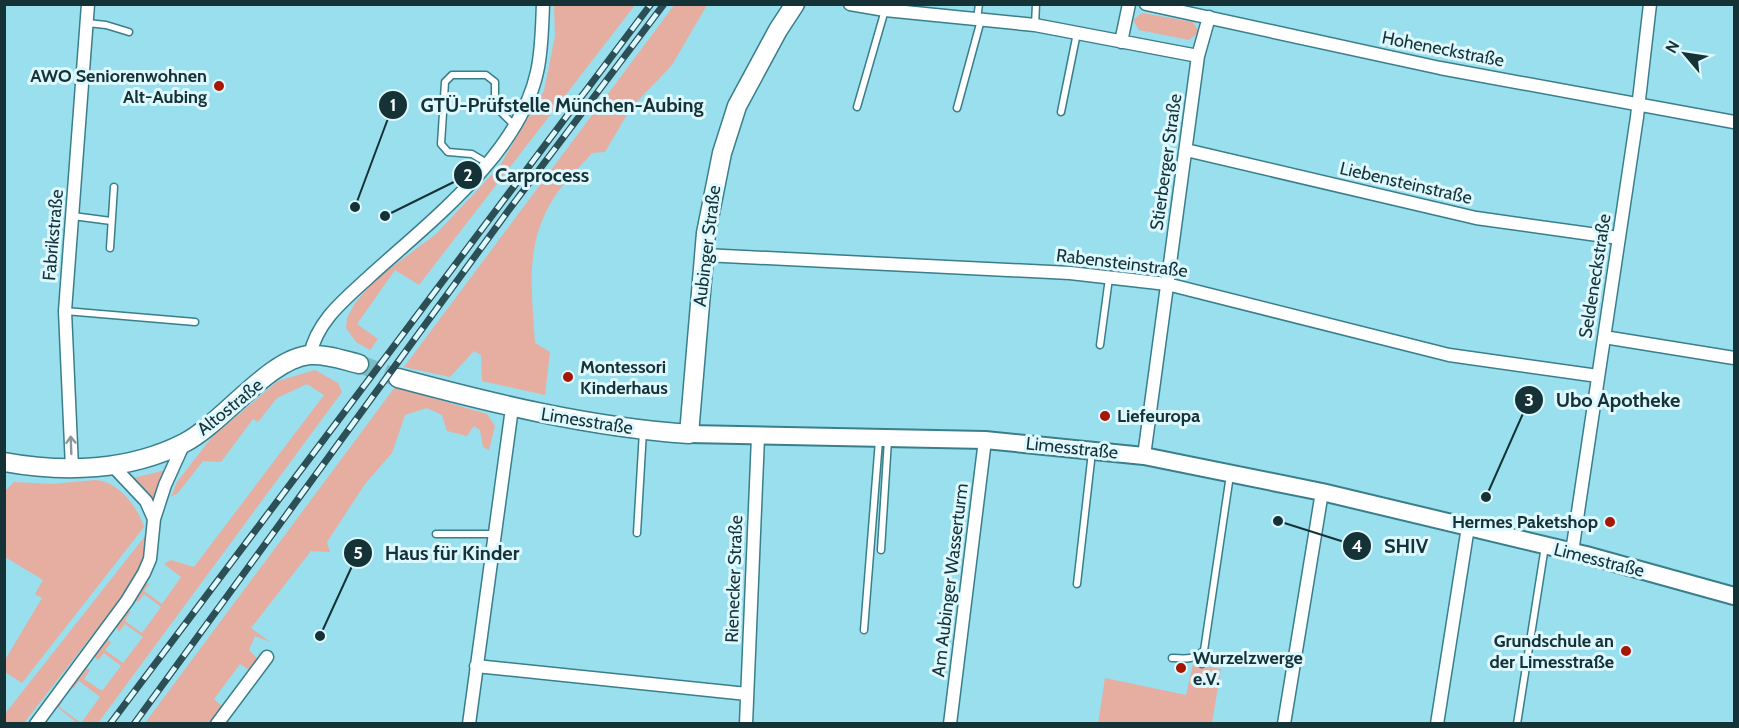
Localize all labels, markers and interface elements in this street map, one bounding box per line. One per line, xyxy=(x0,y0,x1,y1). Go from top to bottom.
north arrow xyxy=(1655,24,1715,84)
street label: Hoheneckstraße xyxy=(1380,26,1506,72)
text: N xyxy=(1661,37,1683,57)
place label: AWO Seniorenwohnen Alt-Aubing xyxy=(30,65,207,108)
marker: AWO Seniorenwohnen Alt-Aubing xyxy=(212,79,226,93)
callout: GTÜ-Prüfstelle München-Aubing xyxy=(378,86,715,124)
street label: Stierberger Straße xyxy=(1146,92,1186,232)
text: GTÜ-Prüfstelle München-Aubing xyxy=(421,93,703,117)
text: 1 xyxy=(390,94,396,116)
callout: Carprocess xyxy=(453,156,601,194)
street label: Liebensteinstraße xyxy=(1338,157,1474,209)
text: Carprocess xyxy=(495,163,589,187)
text: 2 xyxy=(463,164,473,186)
street label: Aubinger Straße xyxy=(689,184,725,308)
street label: Fabrikstraße xyxy=(38,188,68,282)
street label: Seldeneckstraße xyxy=(1574,212,1616,340)
street label: Rabensteinstraße xyxy=(1055,244,1189,282)
place label: Montessori Kinderhaus xyxy=(580,356,668,399)
marker: Montessori Kinderhaus xyxy=(561,370,575,384)
street label: Altostraße xyxy=(193,374,267,440)
callout: Ubo Apotheke xyxy=(1514,381,1693,419)
text: Ubo Apotheke xyxy=(1556,388,1680,412)
text: 3 xyxy=(1524,389,1534,411)
street label: Limesstraße xyxy=(540,403,634,439)
place label: Liefeuropa xyxy=(1117,405,1200,427)
marker: Liefeuropa xyxy=(1098,409,1112,423)
street label: Limesstraße xyxy=(1025,432,1119,464)
one-way arrow xyxy=(66,435,77,455)
street label: Am Aubinger Wasserturm xyxy=(927,482,973,678)
place label: Hermes Paketshop xyxy=(1452,511,1598,533)
street label: Rienecker Straße xyxy=(721,515,747,643)
marker: Hermes Paketshop xyxy=(1603,515,1617,529)
callout: SHIV xyxy=(1342,527,1440,565)
callout: Haus für Kinder xyxy=(343,534,531,572)
text: SHIV xyxy=(1384,534,1429,558)
text: 4 xyxy=(1351,535,1363,557)
street label: Limesstraße xyxy=(1551,538,1647,582)
text: Haus für Kinder xyxy=(385,541,520,565)
text: 5 xyxy=(353,542,363,564)
place label: Grundschule an der Limesstraße xyxy=(1490,630,1614,673)
marker: Grundschule an der Limesstraße xyxy=(1619,644,1633,658)
place label: Wurzelzwerge e.V. xyxy=(1193,647,1303,690)
marker: Wurzelzwerge e.V. xyxy=(1174,661,1188,675)

